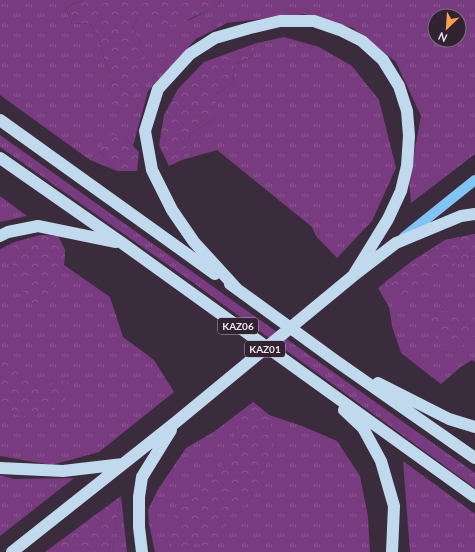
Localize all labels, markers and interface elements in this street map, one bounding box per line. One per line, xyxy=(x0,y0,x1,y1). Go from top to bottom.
north arrow xyxy=(427,8,467,48)
text: N xyxy=(436,30,449,45)
road number: KАZ06 xyxy=(218,318,258,334)
road number: KАZ01 xyxy=(245,341,285,357)

